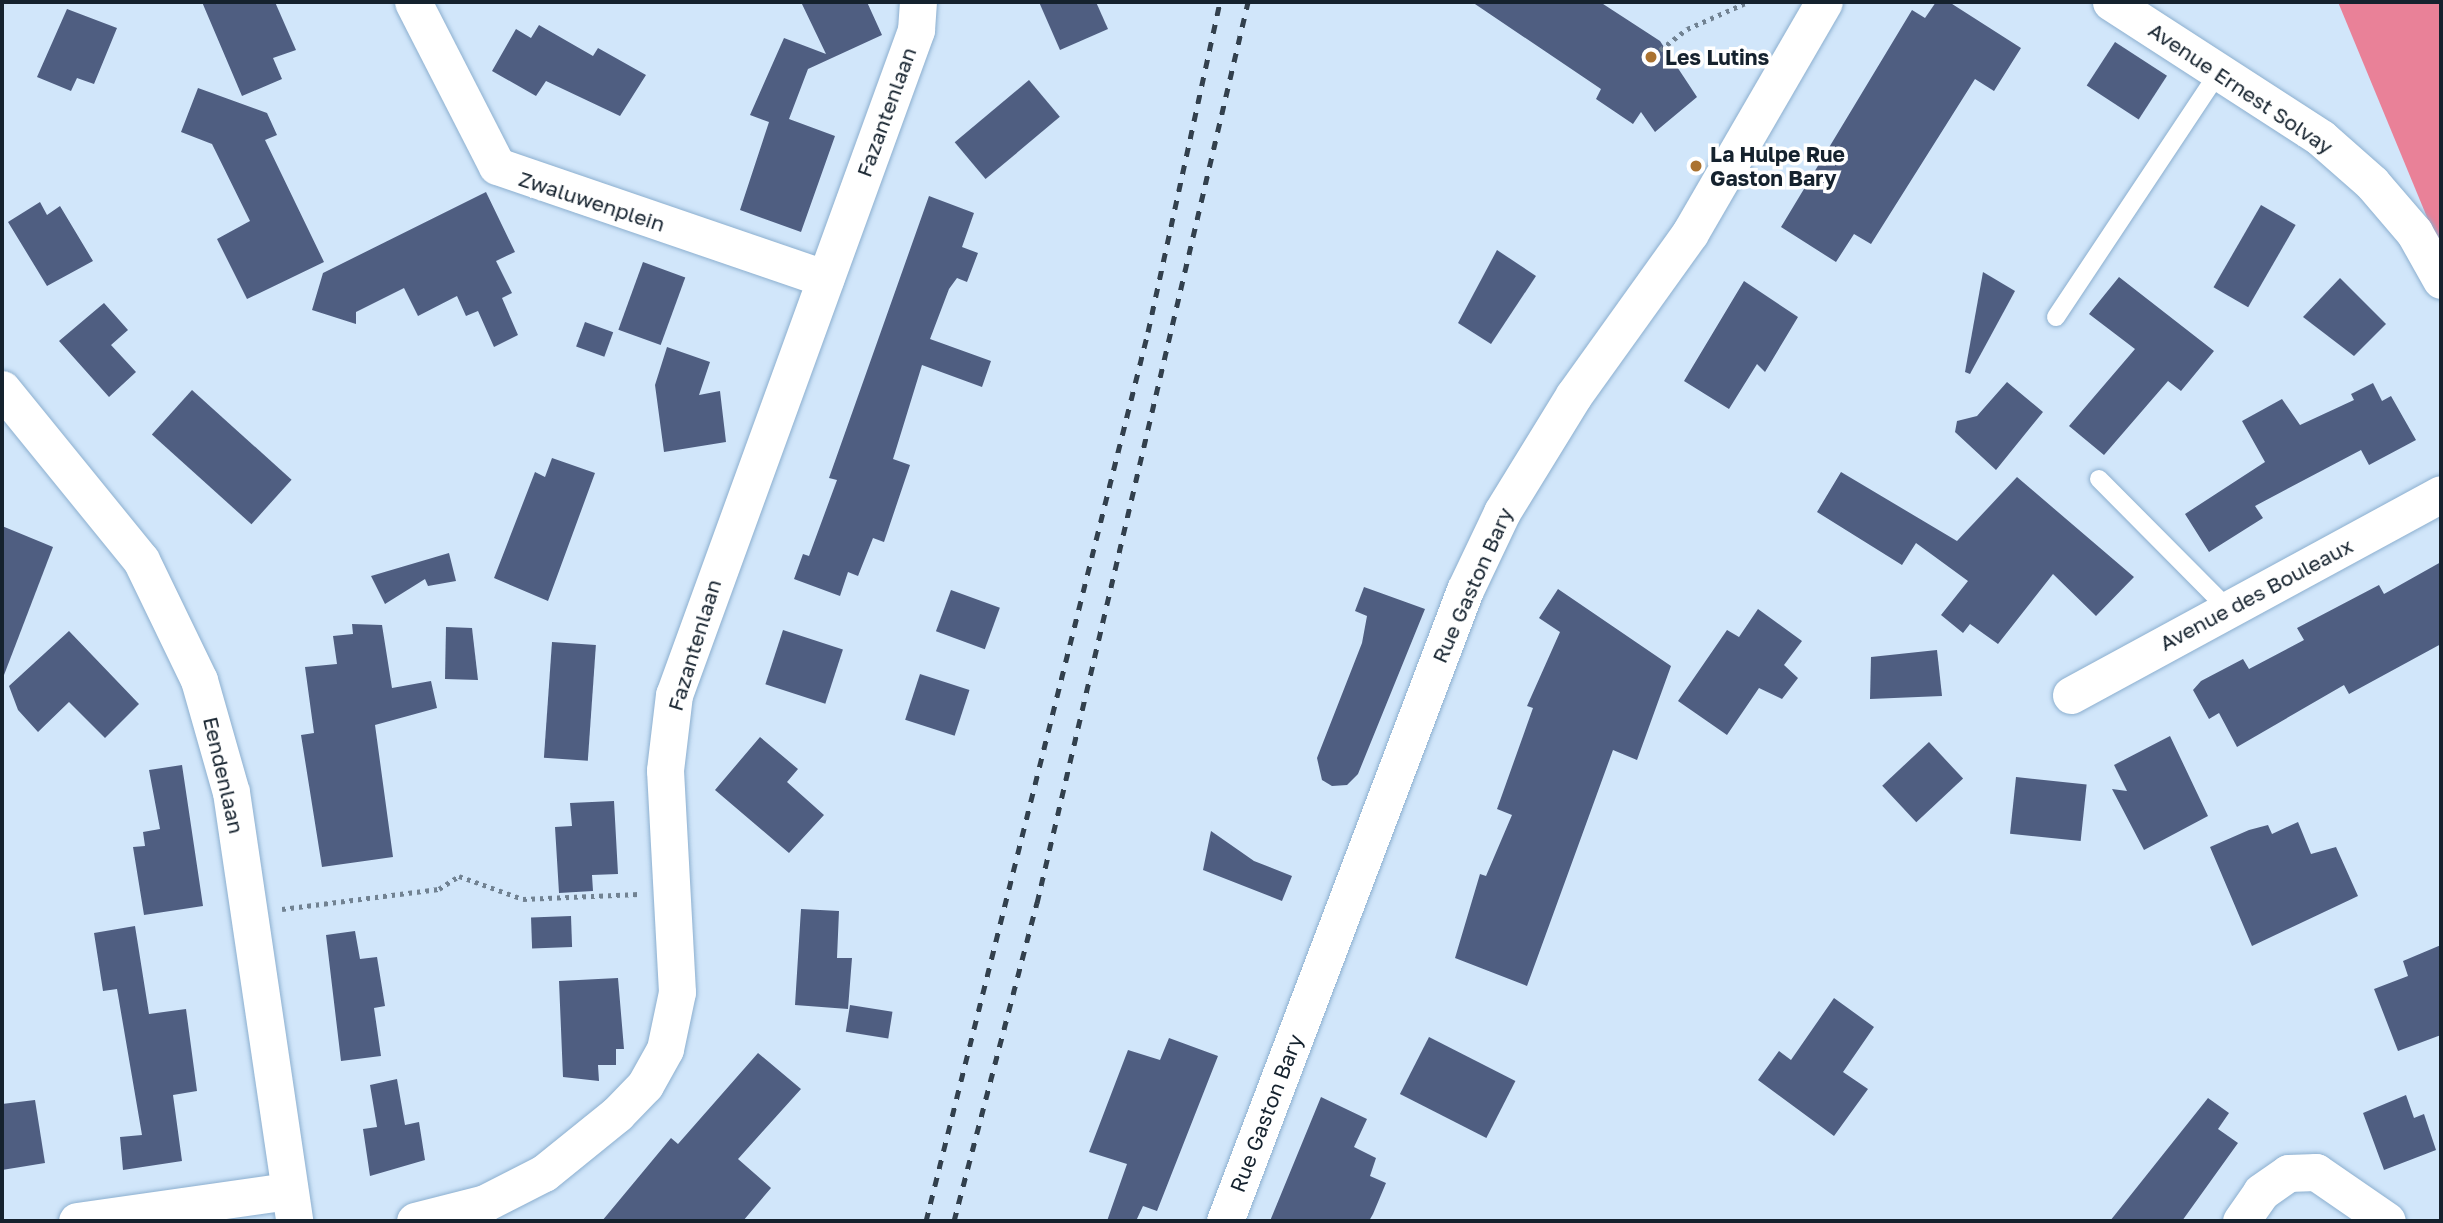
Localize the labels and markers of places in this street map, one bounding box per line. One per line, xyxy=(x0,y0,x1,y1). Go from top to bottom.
place label: Les Lutins xyxy=(1665,44,1769,70)
marker: Les Lutins xyxy=(1643,49,1659,65)
place label: La Hulpe Rue Gaston Bary xyxy=(1710,141,1845,191)
marker: La Hulpe Rue Gaston Bary xyxy=(1688,158,1704,174)

